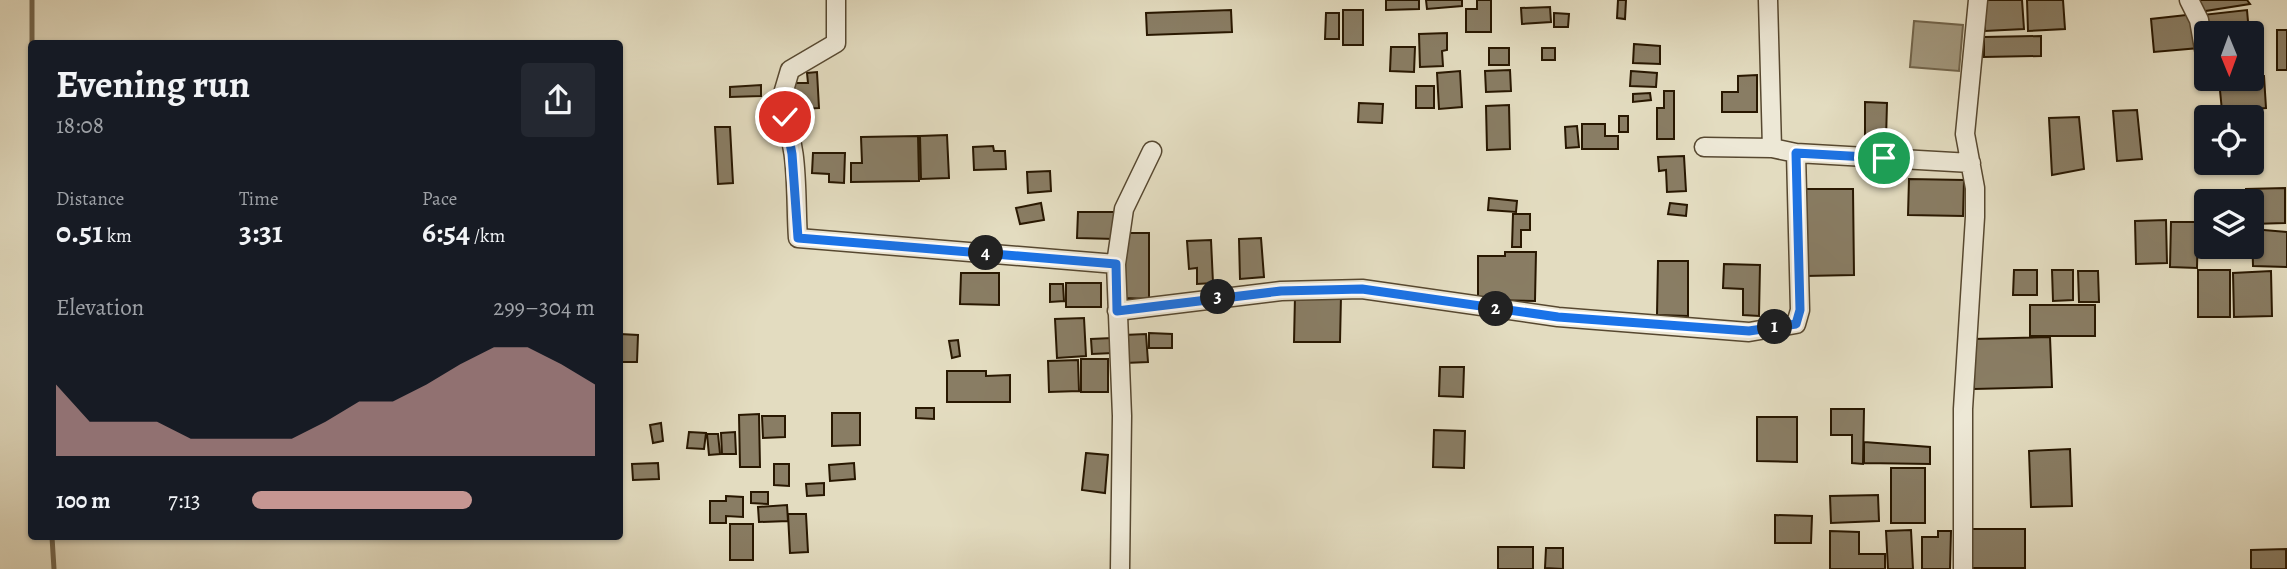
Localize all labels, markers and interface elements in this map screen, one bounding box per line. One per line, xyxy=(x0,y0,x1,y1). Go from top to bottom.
north arrow xyxy=(2194,21,2264,91)
map controls xyxy=(2194,21,2264,259)
text: Evening run xyxy=(56,58,250,110)
button: share xyxy=(521,63,595,137)
pin xyxy=(755,87,815,147)
icon: check xyxy=(766,98,804,136)
button: locate xyxy=(2194,105,2264,175)
text: 18:08 xyxy=(56,110,104,141)
pin xyxy=(1854,128,1914,188)
icon: arrive xyxy=(1865,139,1903,177)
text: Distance xyxy=(56,186,124,212)
text: Time xyxy=(239,186,278,212)
text: Pace xyxy=(422,186,457,212)
button: layers xyxy=(2194,189,2264,259)
text: 0.51 xyxy=(56,212,103,252)
text: 3:31 xyxy=(239,212,283,252)
text: 6:54 xyxy=(422,212,470,252)
text: km xyxy=(103,223,132,249)
text: /km xyxy=(470,223,505,249)
pin: 4 xyxy=(968,236,1004,270)
text: 4 xyxy=(981,239,990,265)
pin: 3 xyxy=(1200,280,1236,314)
text: 3 xyxy=(1213,283,1222,309)
text: Elevation xyxy=(56,292,144,323)
text: 299–304 m xyxy=(493,292,595,323)
pin: 2 xyxy=(1478,292,1514,326)
text: 2 xyxy=(1491,295,1500,321)
pin: 1 xyxy=(1758,310,1792,344)
text: 1 xyxy=(1771,313,1778,339)
text: 100 m xyxy=(56,485,111,516)
text: 7:13 xyxy=(168,485,201,516)

